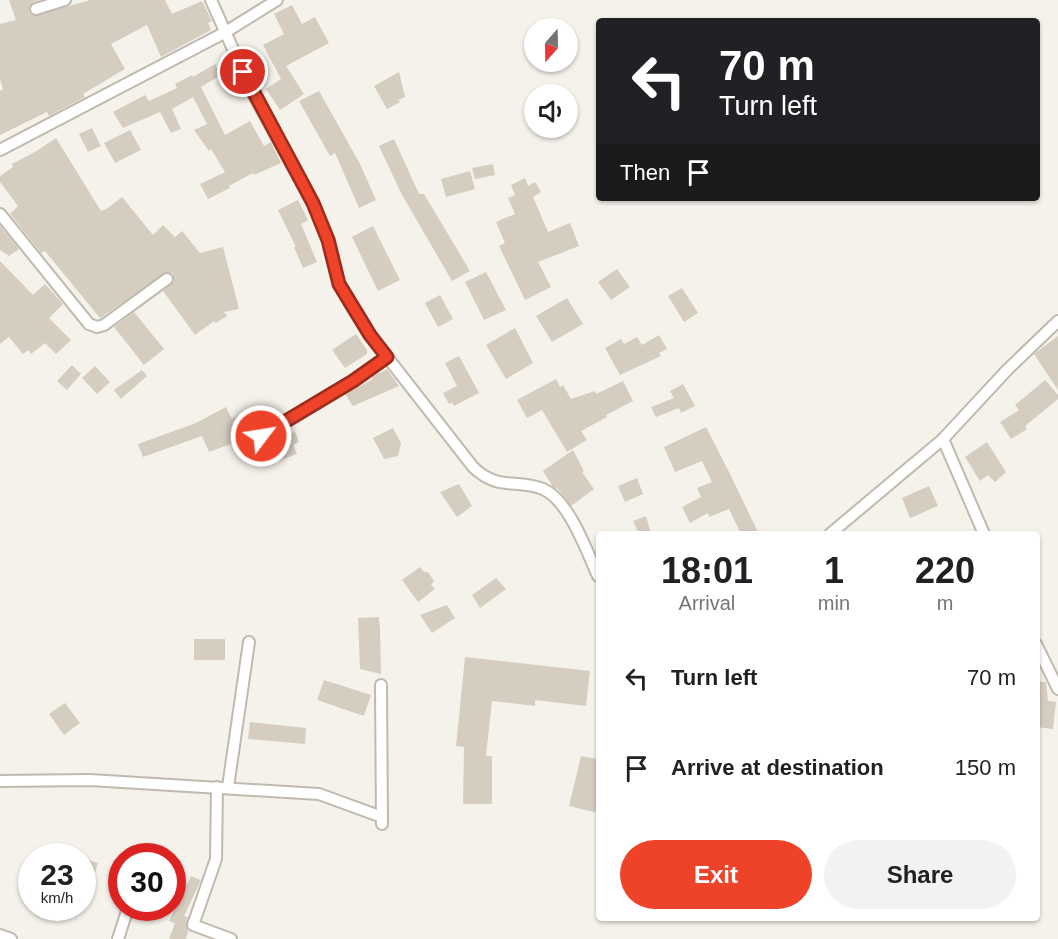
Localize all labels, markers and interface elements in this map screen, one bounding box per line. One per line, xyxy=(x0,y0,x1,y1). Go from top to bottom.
north arrow xyxy=(524,18,578,72)
map controls xyxy=(524,18,578,138)
icon: left xyxy=(620,42,698,120)
text: 70 m xyxy=(719,42,815,89)
pin xyxy=(217,46,268,97)
icon: arrive xyxy=(226,55,259,88)
button: sound xyxy=(524,84,578,138)
text: Turn left xyxy=(719,91,817,121)
icon: arrive xyxy=(682,156,715,189)
text: Then xyxy=(620,160,670,185)
position arrow xyxy=(229,404,293,468)
text: 18:01 xyxy=(661,550,753,591)
text: 1 xyxy=(824,550,844,591)
text: 220 xyxy=(915,550,975,591)
text: Arrival xyxy=(679,592,735,614)
text: min xyxy=(818,592,850,614)
text: m xyxy=(937,592,953,614)
icon: left xyxy=(620,662,653,695)
text: Turn left xyxy=(671,665,757,690)
text: 70 m xyxy=(967,665,1016,690)
icon: arrive xyxy=(620,752,653,785)
text: Arrive at destination xyxy=(671,755,884,780)
text: 150 m xyxy=(955,755,1016,780)
button: Exit xyxy=(620,840,812,909)
button: Share xyxy=(824,840,1016,909)
speed limit sign: 30 xyxy=(108,843,186,921)
text: 23 xyxy=(40,858,74,891)
text: km/h xyxy=(41,889,73,906)

